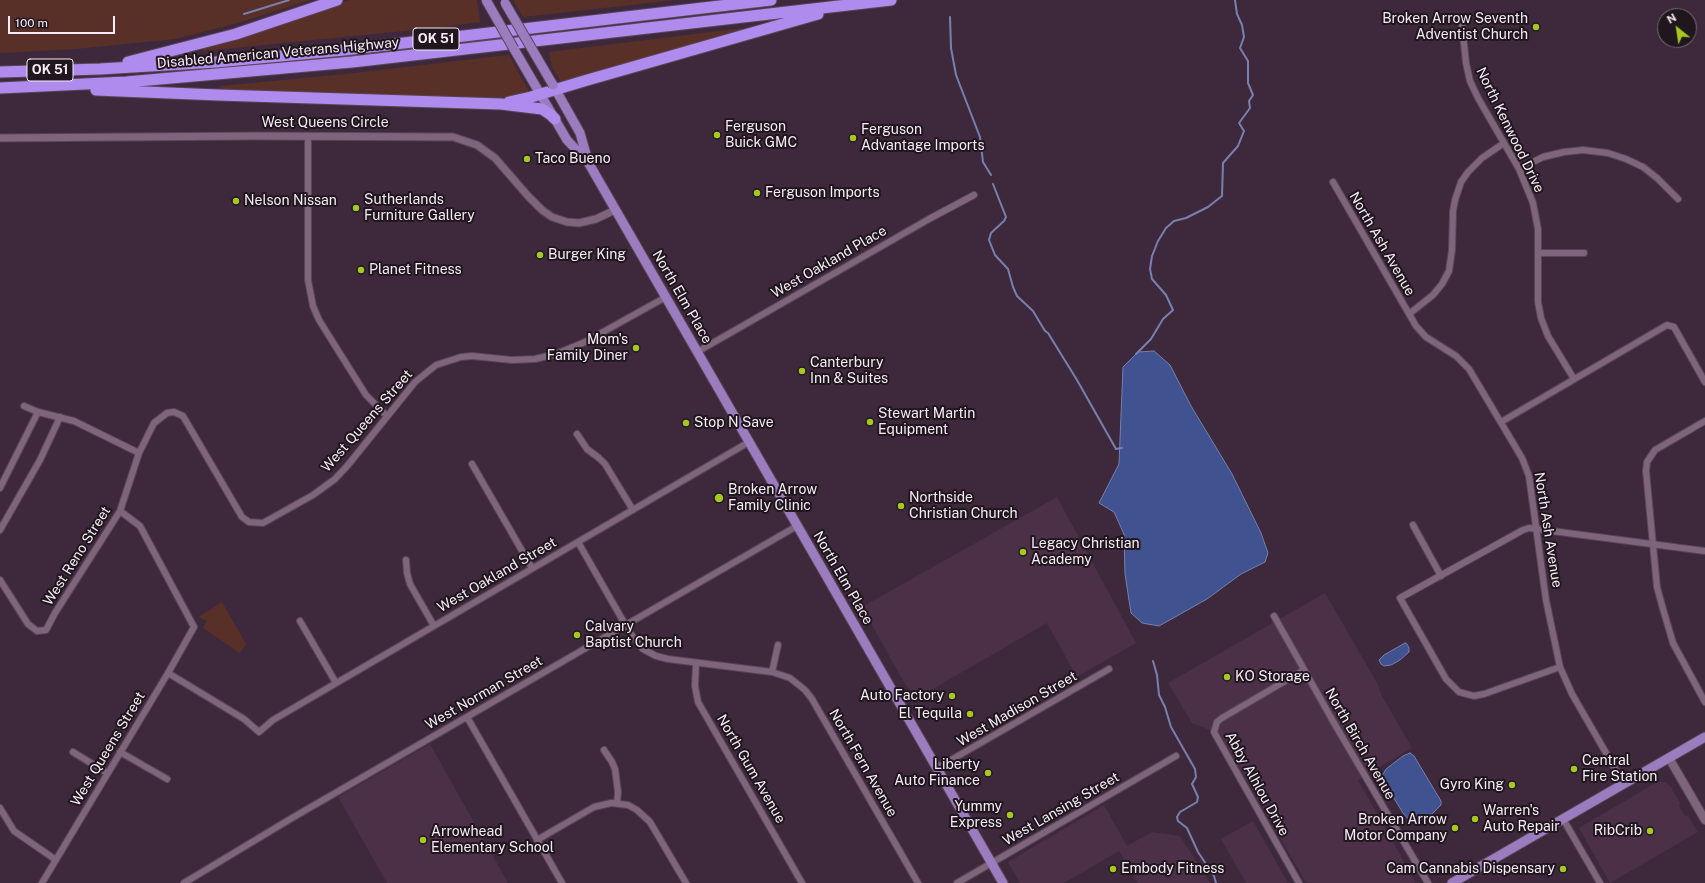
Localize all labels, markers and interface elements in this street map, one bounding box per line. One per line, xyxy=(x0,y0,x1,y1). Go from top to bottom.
scale bar xyxy=(10,8,117,34)
north arrow xyxy=(1657,8,1697,48)
place label: Broken Arrow Seventh Adventist Church xyxy=(1382,11,1528,44)
text: N xyxy=(1665,11,1678,26)
text: 100 m xyxy=(15,16,48,30)
marker: Broken Arrow Seventh Adventist Church xyxy=(1531,22,1541,32)
road number: OK 51 xyxy=(413,28,459,50)
street label: Disabled American Veterans Highway xyxy=(156,34,400,72)
road number: OK 51 xyxy=(27,59,73,81)
street label: North Kenwood Drive xyxy=(1472,65,1548,195)
street label: West Queens Circle xyxy=(261,115,389,131)
place label: Ferguson Buick GMC xyxy=(725,119,797,152)
place label: Ferguson Advantage Imports xyxy=(861,122,985,154)
marker: Ferguson Buick GMC xyxy=(712,130,722,140)
marker: Ferguson Advantage Imports xyxy=(848,133,858,143)
place label: Taco Bueno xyxy=(535,151,611,167)
marker: Taco Bueno xyxy=(522,154,532,164)
place label: Ferguson Imports xyxy=(765,185,879,201)
marker: Ferguson Imports xyxy=(752,188,762,198)
street label: North Ash Avenue xyxy=(1345,189,1419,299)
place label: Sutherlands Furniture Gallery xyxy=(364,192,475,224)
place label: Nelson Nissan xyxy=(244,193,337,209)
marker: Nelson Nissan xyxy=(231,196,241,206)
marker: Sutherlands Furniture Gallery xyxy=(351,203,361,213)
street label: West Oakland Place xyxy=(768,222,890,302)
place label: Burger King xyxy=(548,247,626,263)
street label: North Elm Place xyxy=(648,247,716,347)
marker: Burger King xyxy=(535,250,545,260)
place label: Planet Fitness xyxy=(369,262,462,278)
marker: Planet Fitness xyxy=(356,265,366,275)
place label: Mom's Family Diner xyxy=(547,332,628,364)
marker: Mom's Family Diner xyxy=(631,343,641,353)
place label: Canterbury Inn & Suites xyxy=(810,355,888,388)
street label: West Queens Street xyxy=(318,366,416,476)
marker: Canterbury Inn & Suites xyxy=(797,366,807,376)
place label: Stewart Martin Equipment xyxy=(878,406,975,438)
place label: Stop N Save xyxy=(694,415,774,431)
marker: Stewart Martin Equipment xyxy=(865,417,875,427)
marker: Stop N Save xyxy=(681,418,691,428)
street label: North Ash Avenue xyxy=(1531,471,1565,589)
place label: Broken Arrow Family Clinic xyxy=(728,482,817,514)
place label: Northside Christian Church xyxy=(909,490,1018,522)
marker: Broken Arrow Family Clinic xyxy=(713,492,725,504)
marker: Northside Christian Church xyxy=(896,501,906,511)
street label: West Reno Street xyxy=(40,503,114,609)
street label: North Elm Place xyxy=(809,528,877,628)
street label: West Oakland Street xyxy=(434,534,560,616)
place label: Legacy Christian Academy xyxy=(1031,536,1140,568)
marker: Legacy Christian Academy xyxy=(1018,547,1028,557)
place label: Calvary Baptist Church xyxy=(585,619,682,652)
marker: Calvary Baptist Church xyxy=(572,630,582,640)
street label: West Norman Street xyxy=(422,653,546,733)
street label: West Madison Street xyxy=(954,668,1080,750)
place label: KO Storage xyxy=(1235,669,1310,685)
marker: KO Storage xyxy=(1222,672,1232,682)
street label: North Birch Avenue xyxy=(1321,685,1399,803)
place label: Auto Factory xyxy=(860,688,944,704)
street label: West Queens Street xyxy=(67,689,149,809)
marker: Auto Factory xyxy=(947,691,957,701)
street label: North Fern Avenue xyxy=(825,706,901,820)
place label: El Tequila xyxy=(899,706,962,722)
marker: El Tequila xyxy=(965,709,975,719)
street label: North Gum Avenue xyxy=(713,712,789,826)
street label: Abby Alhlou Drive xyxy=(1221,729,1293,839)
place label: Central Fire Station xyxy=(1582,753,1657,786)
place label: Liberty Auto Finance xyxy=(894,757,980,790)
marker: Central Fire Station xyxy=(1569,764,1579,774)
marker: Liberty Auto Finance xyxy=(983,768,993,778)
street label: West Lansing Street xyxy=(1000,769,1122,849)
place label: Gyro King xyxy=(1440,777,1504,793)
marker: Gyro King xyxy=(1507,780,1517,790)
place label: Yummy Express xyxy=(950,799,1002,832)
place label: Warren's Auto Repair xyxy=(1483,803,1560,836)
marker: Yummy Express xyxy=(1005,810,1015,820)
place label: Broken Arrow Motor Company xyxy=(1344,812,1447,844)
marker: Warren's Auto Repair xyxy=(1470,814,1480,824)
marker: Broken Arrow Motor Company xyxy=(1450,823,1460,833)
place label: RibCrib xyxy=(1594,823,1642,839)
place label: Arrowhead Elementary School xyxy=(431,824,554,856)
marker: RibCrib xyxy=(1645,826,1655,836)
marker: Arrowhead Elementary School xyxy=(418,835,428,845)
place label: Embody Fitness xyxy=(1121,861,1224,877)
place label: Cam Cannabis Dispensary xyxy=(1386,861,1555,877)
marker: Embody Fitness xyxy=(1108,864,1118,874)
marker: Cam Cannabis Dispensary xyxy=(1558,864,1568,874)

